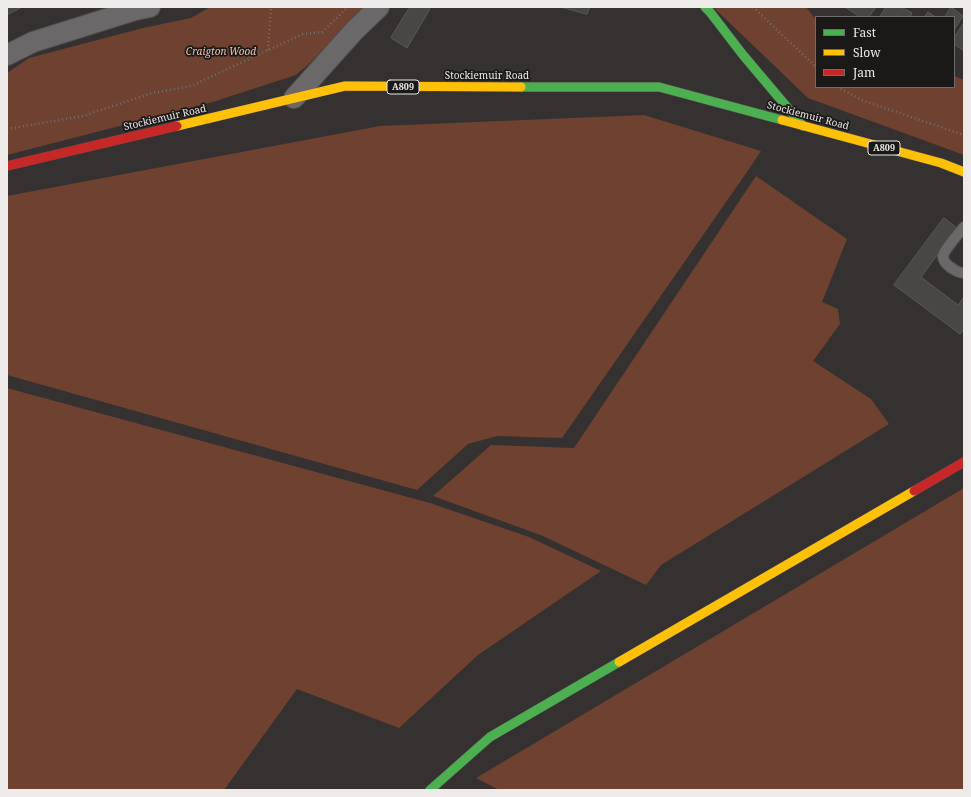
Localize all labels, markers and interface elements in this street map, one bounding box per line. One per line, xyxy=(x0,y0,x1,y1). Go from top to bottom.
legend xyxy=(815,16,955,88)
text: Fast xyxy=(853,24,876,41)
text: Slow xyxy=(853,44,881,61)
park label: Craigton Wood xyxy=(186,46,256,58)
text: Jam xyxy=(853,64,875,81)
street label: Stockiemuir Road xyxy=(445,70,529,82)
road number: A809 xyxy=(387,80,419,94)
street label: Stockiemuir Road xyxy=(766,99,850,133)
street label: Stockiemuir Road xyxy=(123,103,207,133)
road number: A809 xyxy=(868,141,900,155)

